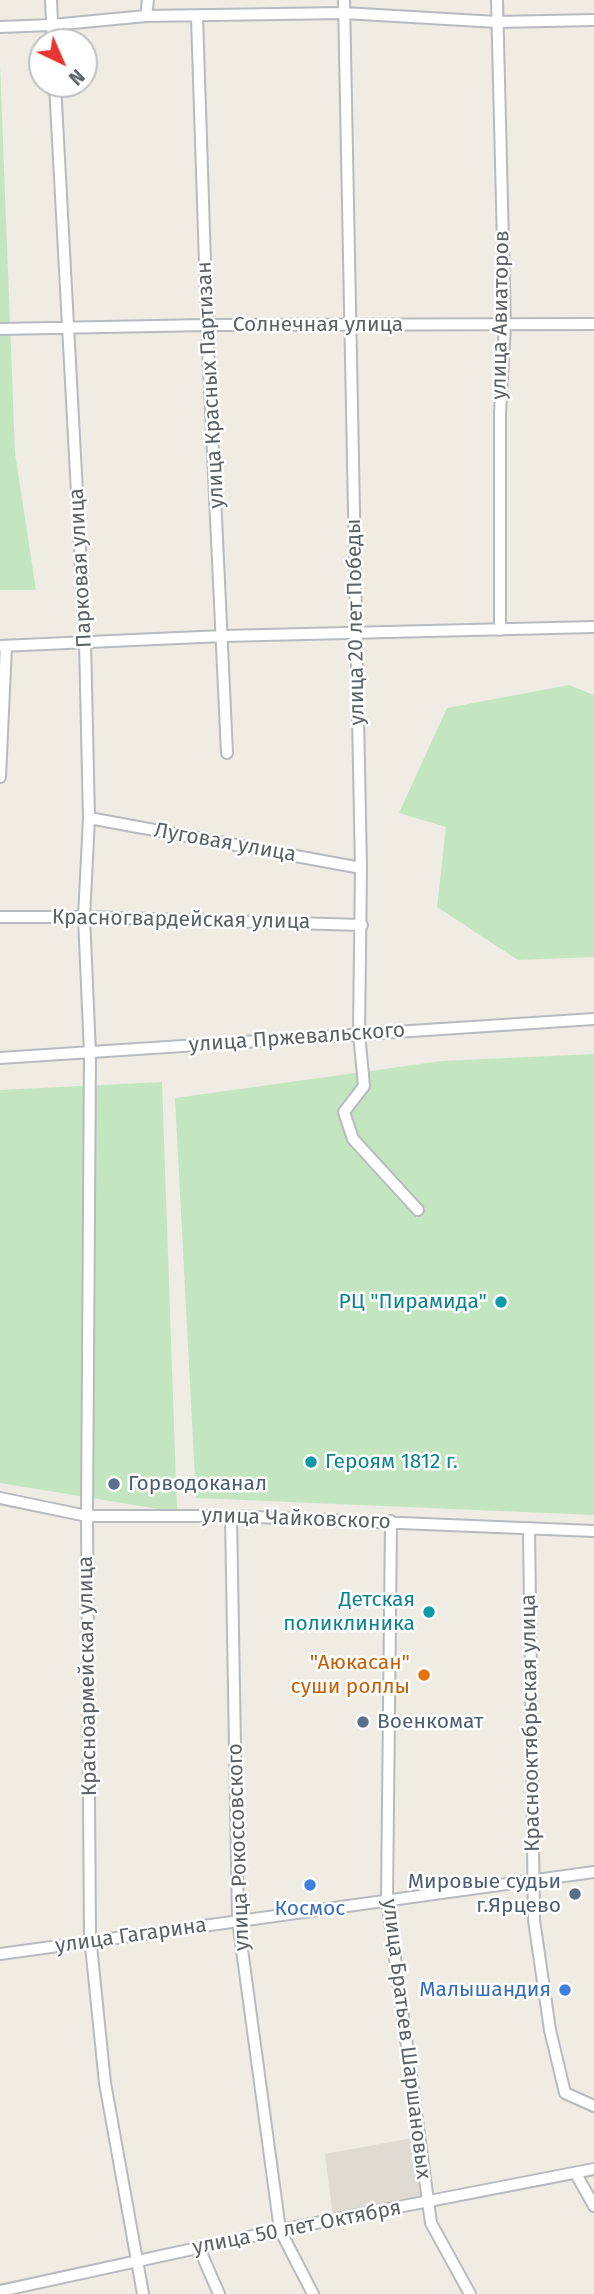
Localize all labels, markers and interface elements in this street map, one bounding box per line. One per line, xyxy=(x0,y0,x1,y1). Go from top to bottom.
north arrow xyxy=(28,28,98,98)
text: N xyxy=(64,64,89,90)
street label: улица Авиаторов xyxy=(487,230,515,400)
street label: улица Красных Партизан xyxy=(192,261,230,509)
street label: Солнечная улица xyxy=(233,312,403,338)
street label: Парковая улица xyxy=(64,488,98,648)
street label: улица 20 лет Победы xyxy=(342,518,370,726)
street label: Луговая улица xyxy=(152,818,298,868)
street label: Красногвардейская улица xyxy=(52,905,310,935)
street label: улица Пржевальского xyxy=(188,1018,406,1058)
place label: РЦ "Пирамида" xyxy=(338,1289,487,1315)
marker: РЦ "Пирамида" xyxy=(493,1294,509,1310)
place label: Героям 1812 г. xyxy=(325,1449,458,1475)
marker: Героям 1812 г. xyxy=(303,1454,319,1470)
place label: Горводоканал xyxy=(128,1471,267,1497)
marker: Горводоканал xyxy=(106,1476,122,1492)
street label: улица Чайковского xyxy=(201,1503,391,1535)
street label: Красноармейская улица xyxy=(73,1556,103,1796)
place label: Детская поликлиника xyxy=(283,1587,415,1637)
street label: Краснооктябрьская улица xyxy=(516,1594,546,1852)
marker: Детская поликлиника xyxy=(421,1604,437,1620)
place label: "Аюкасан" суши роллы xyxy=(291,1650,410,1700)
marker: "Аюкасан" суши роллы xyxy=(416,1667,432,1683)
place label: Военкомат xyxy=(377,1709,483,1735)
marker: Военкомат xyxy=(355,1714,371,1730)
street label: улица Рокоссовского xyxy=(223,1743,255,1951)
place label: Мировые судьи г.Ярцево xyxy=(408,1869,561,1919)
marker: Космос xyxy=(302,1877,318,1893)
marker: Мировые судьи г.Ярцево xyxy=(567,1886,583,1902)
place label: Космос xyxy=(275,1896,345,1922)
street label: улица Братьев Шаршановых xyxy=(376,1897,436,2181)
street label: улица Гагарина xyxy=(54,1913,208,1959)
place label: Малышандия xyxy=(419,1977,551,2003)
marker: Малышандия xyxy=(557,1982,573,1998)
street label: улица 50 лет Октября xyxy=(191,2195,403,2261)

